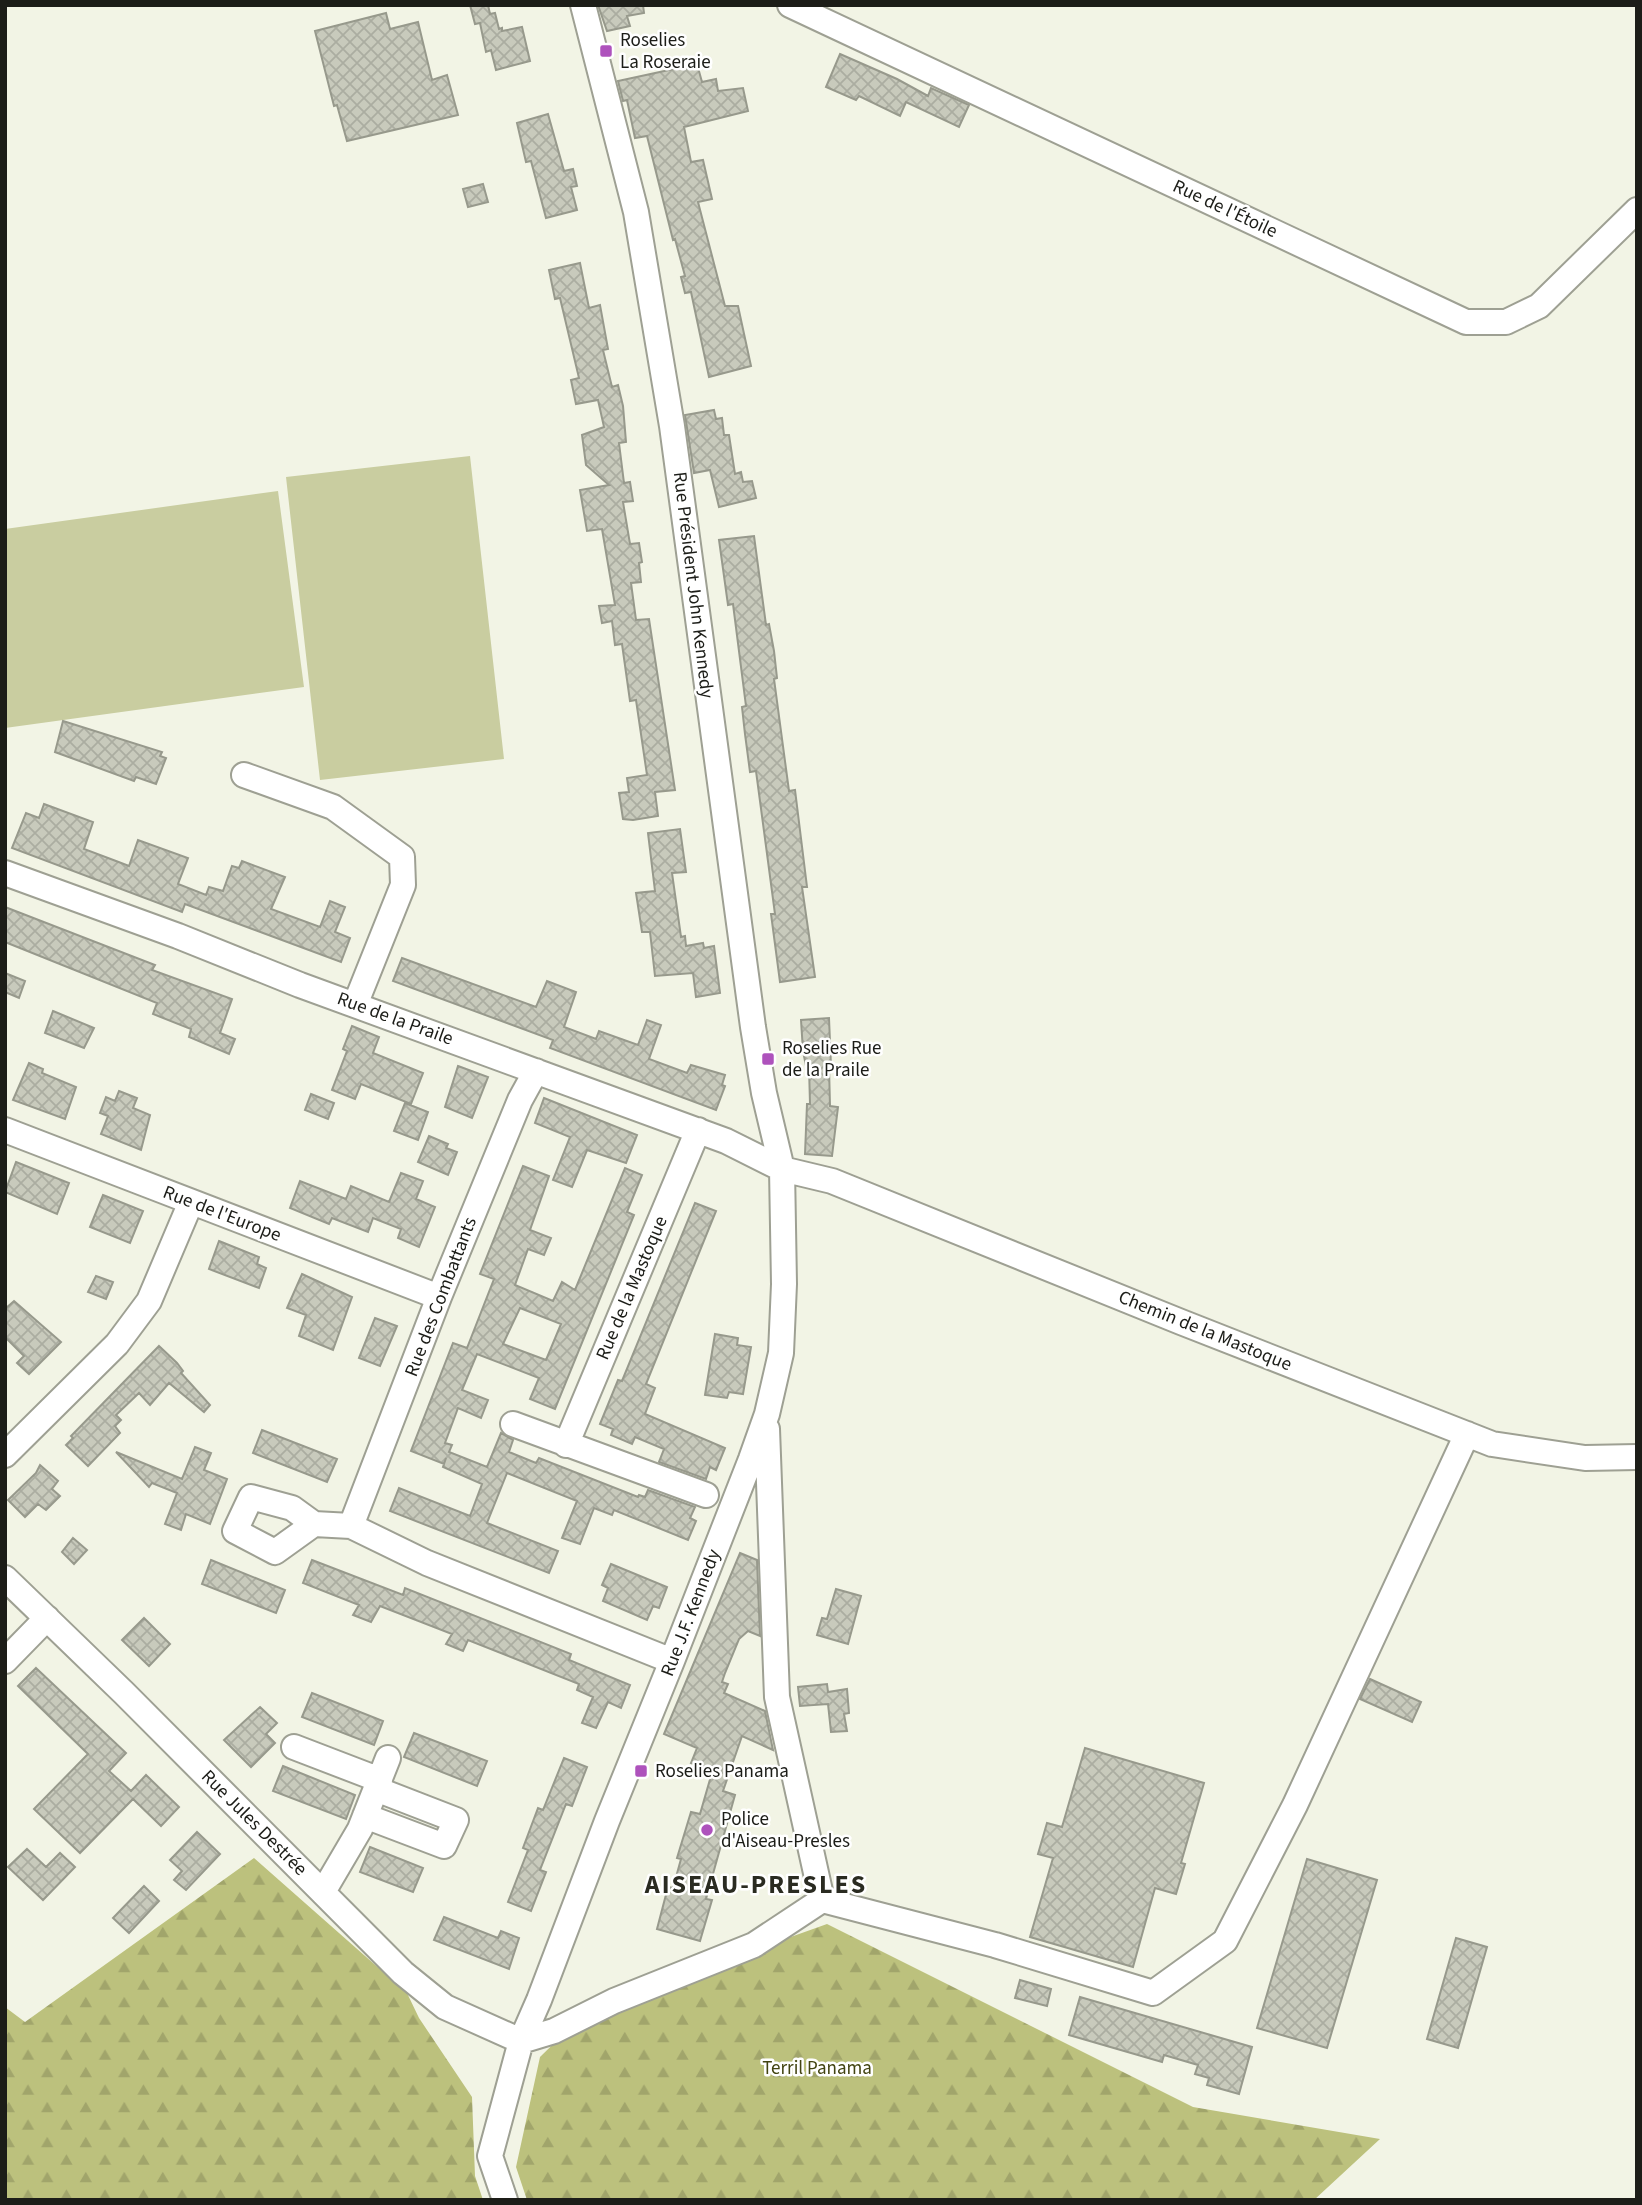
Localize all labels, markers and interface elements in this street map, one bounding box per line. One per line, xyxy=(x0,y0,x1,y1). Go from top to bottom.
place label: Roselies La Roseraie xyxy=(620,27,711,76)
marker: Roselies La Roseraie xyxy=(598,43,614,59)
street label: Rue de l'Étoile xyxy=(1168,173,1282,245)
street label: Rue Président John Kennedy xyxy=(666,470,720,700)
street label: Rue de la Praile xyxy=(333,985,457,1053)
place label: Roselies Rue de la Praile xyxy=(782,1035,882,1084)
marker: Roselies Rue de la Praile xyxy=(760,1051,776,1067)
street label: Rue de l'Europe xyxy=(159,1179,285,1249)
street label: Rue de la Mastoque xyxy=(589,1212,675,1364)
street label: Rue des Combattants xyxy=(398,1213,484,1381)
street label: Chemin de la Mastoque xyxy=(1114,1284,1296,1378)
street label: Rue J.F. Kennedy xyxy=(654,1545,728,1680)
place label: Roselies Panama xyxy=(655,1758,789,1785)
marker: Roselies Panama xyxy=(633,1763,649,1779)
street label: Rue Jules Destrée xyxy=(195,1764,313,1882)
place label: Police d'Aiseau-Presles xyxy=(721,1806,850,1855)
marker: Police d'Aiseau-Presles xyxy=(699,1822,715,1838)
district label: AISEAU-PRESLES xyxy=(644,1866,867,1903)
park label: Terril Panama xyxy=(762,2055,872,2082)

